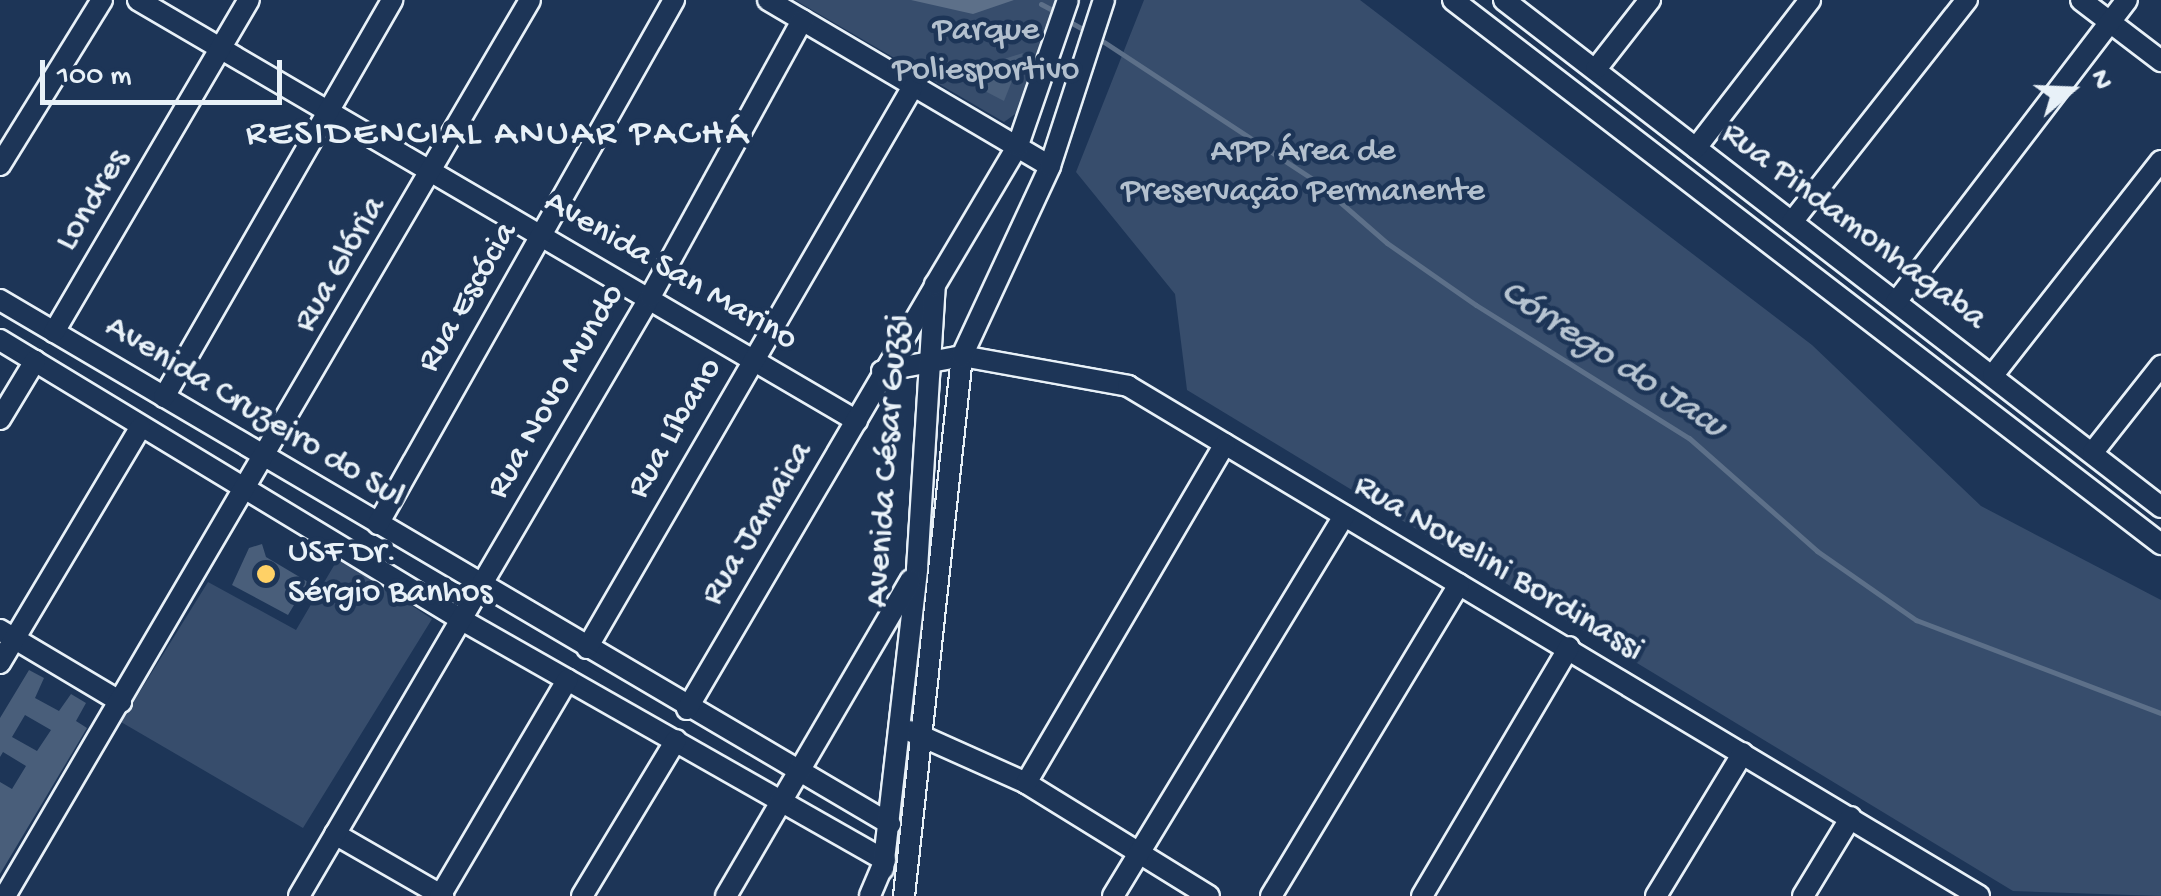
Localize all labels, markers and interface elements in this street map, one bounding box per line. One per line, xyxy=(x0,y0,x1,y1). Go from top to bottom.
park label: Parque Poliesportivo xyxy=(893,11,1079,93)
scale bar xyxy=(45,40,288,102)
north arrow xyxy=(2021,40,2121,140)
text: 100 m xyxy=(57,60,132,95)
text: N xyxy=(2081,66,2118,94)
district label: RESIDENCIAL ANUAR PACHÁ xyxy=(246,113,750,159)
street label: Rua Pindamonhagaba xyxy=(1712,114,1994,340)
park label: APP Área de Preservação Permanente xyxy=(1121,132,1485,214)
street label: Londres xyxy=(47,142,141,260)
street label: Avenida San Marino xyxy=(536,182,804,362)
street label: Rua Glória xyxy=(285,190,397,340)
street label: Rua Escócia xyxy=(409,216,529,380)
water label: Córrego do Jacu xyxy=(1490,271,1734,451)
street label: Rua Novo Mundo xyxy=(478,277,636,507)
street label: Avenida Cruzeiro do Sul xyxy=(97,307,411,519)
street label: Avenida César Guzzi xyxy=(858,313,920,609)
street label: Rua Líbano xyxy=(619,351,733,507)
street label: Rua Jamaica xyxy=(693,434,823,614)
street label: Rua Novelini Bordinassi xyxy=(1345,466,1651,672)
place label: USF Dr. Sérgio Banhos xyxy=(288,533,492,615)
marker: USF Dr. Sérgio Banhos xyxy=(253,561,279,587)

